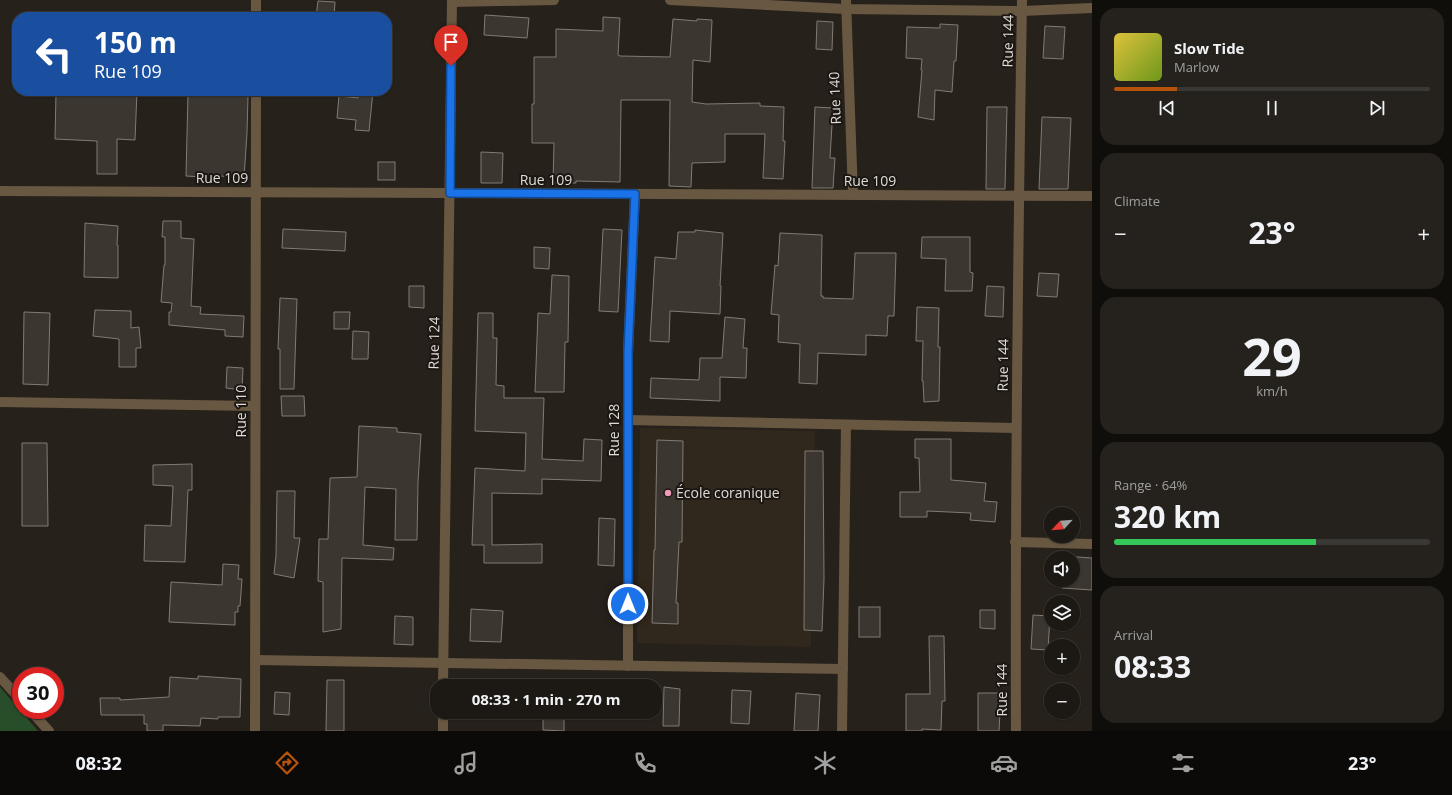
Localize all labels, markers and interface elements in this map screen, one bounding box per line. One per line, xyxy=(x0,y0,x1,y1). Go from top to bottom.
street label: Rue 144 xyxy=(998,14,1017,68)
text: 150 m xyxy=(94,23,177,61)
pin xyxy=(434,25,468,66)
icon: left xyxy=(28,28,80,80)
icon: arrive xyxy=(440,31,462,53)
text: Slow Tide xyxy=(1174,38,1244,58)
text: Marlow xyxy=(1174,58,1219,76)
text: Rue 109 xyxy=(94,59,162,83)
street label: Rue 140 xyxy=(824,71,845,125)
icon: previous xyxy=(1156,97,1178,119)
icon: pause xyxy=(1261,97,1283,119)
icon: next xyxy=(1366,97,1388,119)
street label: Rue 109 xyxy=(196,168,248,187)
street label: Rue 109 xyxy=(520,170,572,189)
street label: Rue 109 xyxy=(844,171,896,190)
text: Climate xyxy=(1114,192,1160,210)
text: 23° xyxy=(1248,212,1296,253)
text: − xyxy=(1114,218,1127,248)
text: + xyxy=(1417,218,1430,248)
street label: Rue 124 xyxy=(424,316,443,370)
text: 29 xyxy=(1242,320,1302,391)
street label: Rue 144 xyxy=(993,338,1012,392)
text: km/h xyxy=(1256,382,1288,400)
street label: Rue 110 xyxy=(231,385,250,437)
street label: Rue 128 xyxy=(604,404,623,456)
text: Range · 64% xyxy=(1114,476,1187,494)
place label: École coranique xyxy=(676,483,780,502)
marker: École coranique xyxy=(663,488,673,498)
text: 320 km xyxy=(1114,496,1221,537)
north arrow xyxy=(1044,507,1080,543)
map controls xyxy=(1044,507,1080,719)
button: sound xyxy=(1044,551,1080,587)
position arrow xyxy=(607,583,649,625)
button: layers xyxy=(1044,595,1080,631)
text: Arrival xyxy=(1114,626,1153,644)
button: + xyxy=(1044,639,1080,675)
text: 08:33 xyxy=(1114,646,1191,687)
street label: Rue 144 xyxy=(992,664,1011,716)
speed limit sign: 30 xyxy=(12,667,64,719)
button: − xyxy=(1044,683,1080,719)
text: 08:33 · 1 min · 270 m xyxy=(472,689,620,709)
icon: directions xyxy=(273,749,301,777)
icon: music xyxy=(452,749,480,777)
icon: phone xyxy=(631,749,659,777)
icon: climate xyxy=(811,749,839,777)
icon: car xyxy=(990,749,1018,777)
icon: filters xyxy=(1169,749,1197,777)
text: 08:32 xyxy=(76,751,122,775)
text: 23° xyxy=(1348,751,1376,775)

